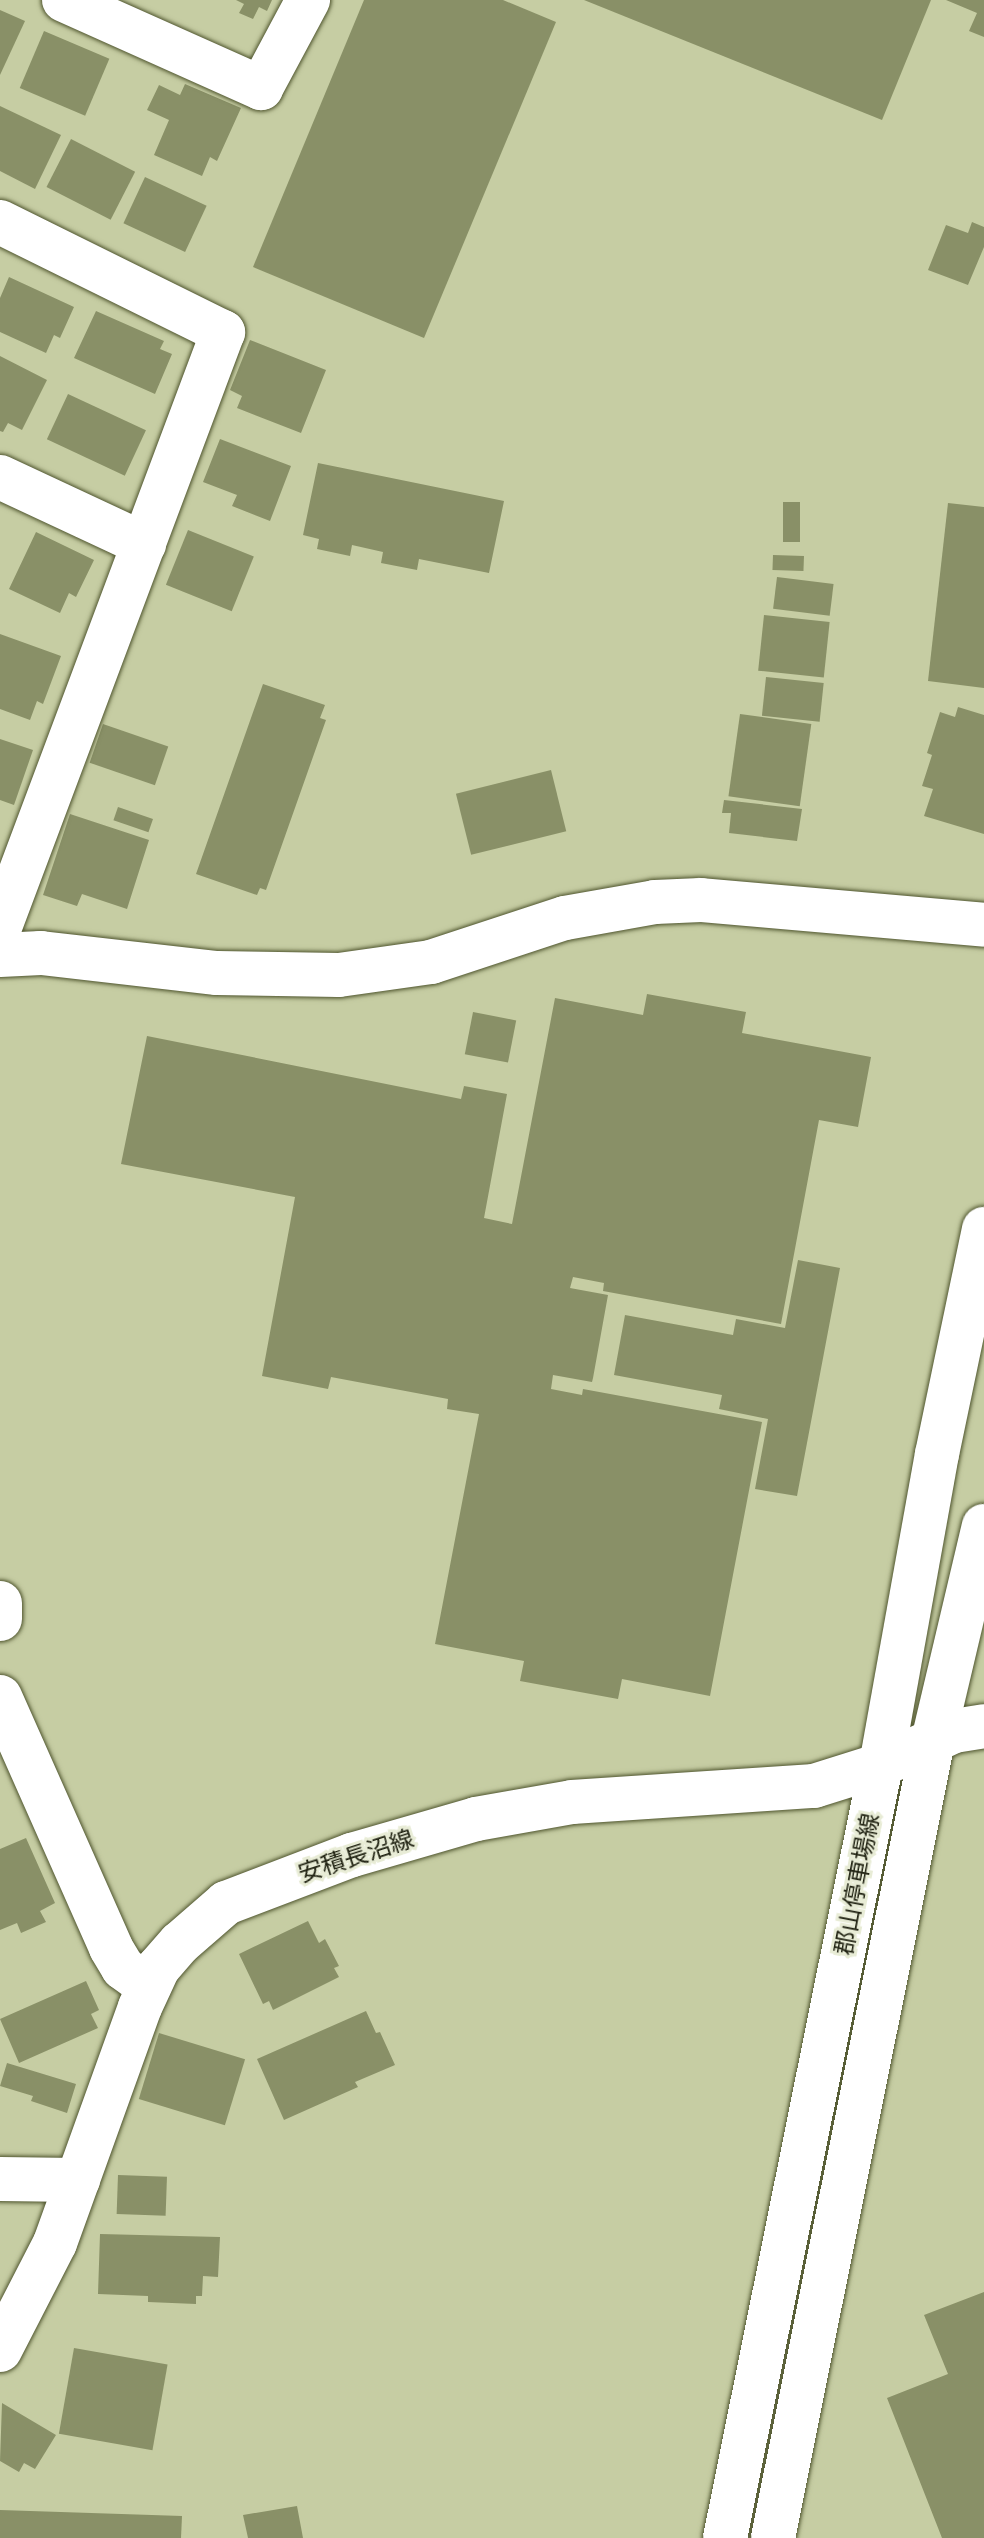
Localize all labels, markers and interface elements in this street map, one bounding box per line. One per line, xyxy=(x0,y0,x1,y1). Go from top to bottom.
street label: 郡山停車場線 xyxy=(829,1811,885,1957)
street label: 安積長沼線 xyxy=(294,1824,418,1888)

